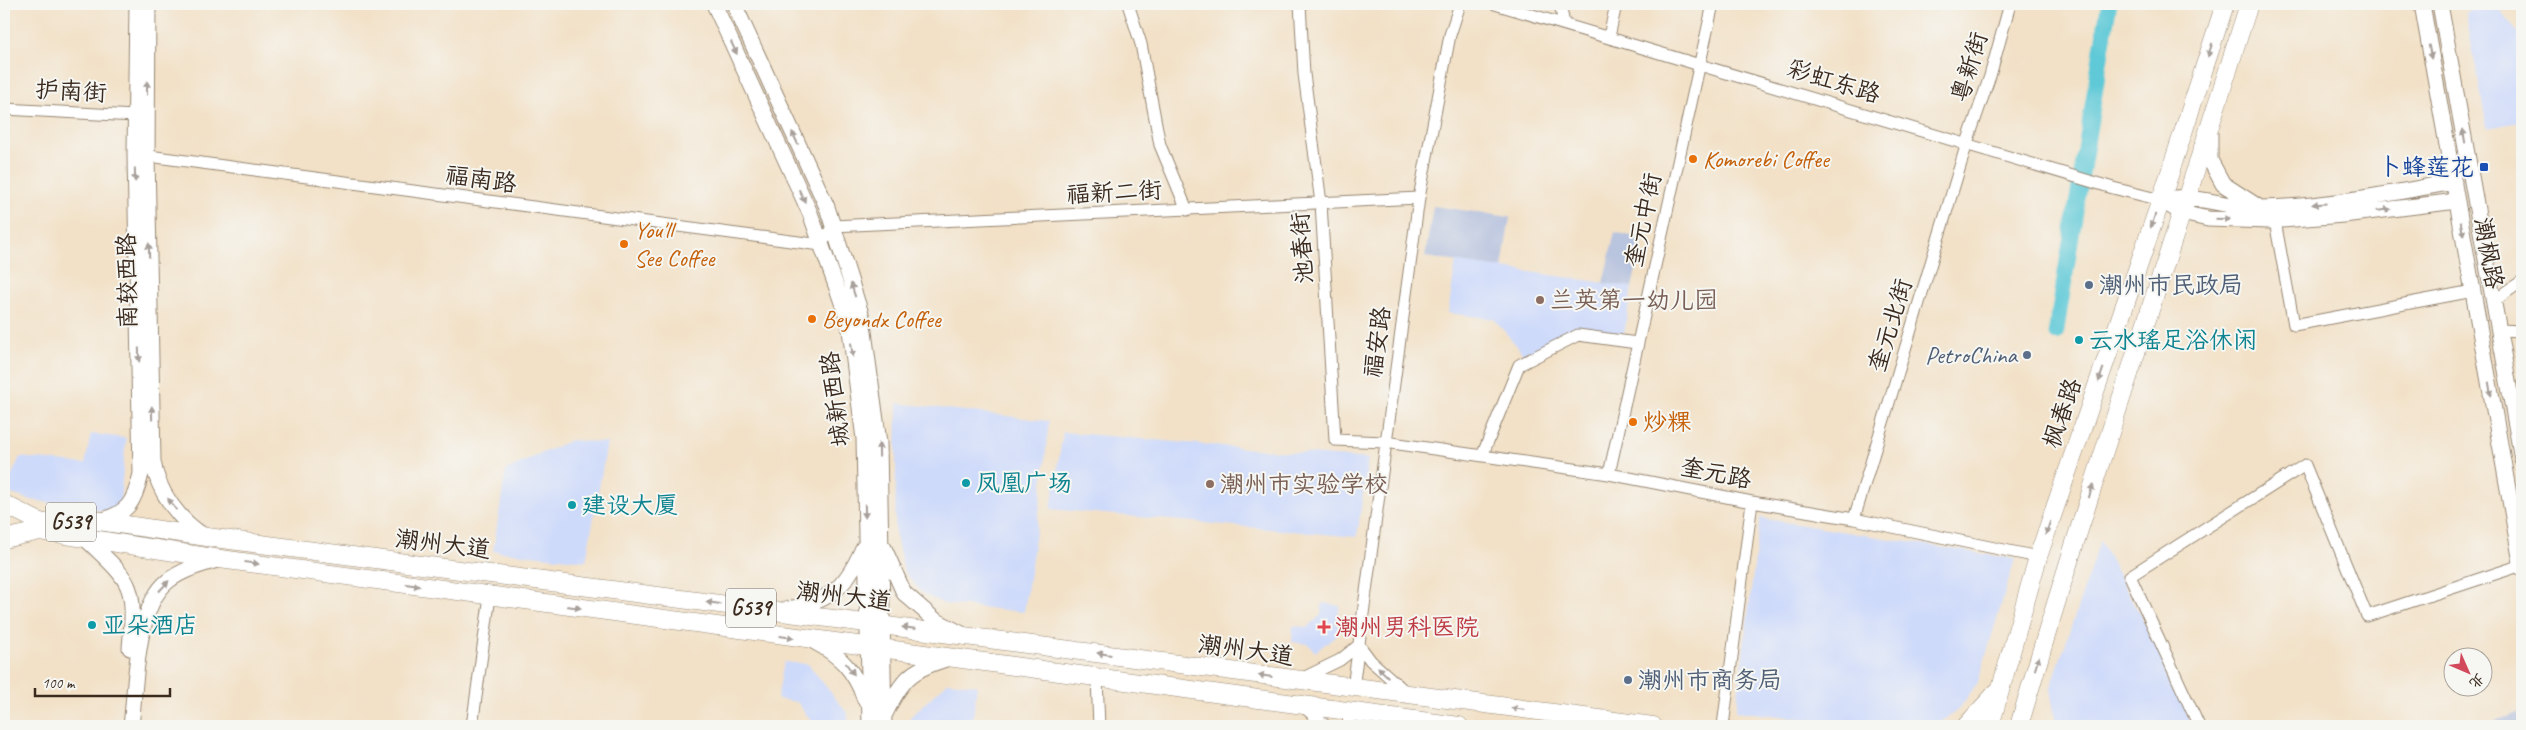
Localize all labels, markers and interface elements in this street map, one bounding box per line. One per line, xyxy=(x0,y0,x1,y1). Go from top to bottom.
street label: 粤新街 xyxy=(1944,28,1994,106)
one-way arrow xyxy=(731,41,739,55)
one-way arrow xyxy=(2205,43,2213,58)
one-way arrow xyxy=(2427,44,2435,60)
street label: 彩虹东路 xyxy=(1784,53,1884,109)
street label: 护南街 xyxy=(34,74,108,108)
one-way arrow xyxy=(143,79,151,95)
one-way arrow xyxy=(2459,127,2467,143)
one-way arrow xyxy=(791,131,799,145)
place label: Komorebi Coffee xyxy=(1703,144,1831,174)
place label: 卜蜂莲花 xyxy=(2378,152,2474,182)
marker: Komorebi Coffee xyxy=(1687,153,1699,165)
street label: 福南路 xyxy=(443,159,519,199)
marker: 卜蜂莲花 xyxy=(2478,161,2490,173)
one-way arrow xyxy=(131,167,139,183)
street label: 奎元中街 xyxy=(1618,170,1668,270)
street label: 福新二街 xyxy=(1065,175,1163,209)
one-way arrow xyxy=(798,189,806,203)
one-way arrow xyxy=(2311,200,2327,208)
one-way arrow xyxy=(2377,206,2393,214)
street label: 池春街 xyxy=(1285,211,1319,285)
one-way arrow xyxy=(2149,214,2157,229)
place label: You'll See Coffee xyxy=(634,215,716,273)
street label: 潮枫路 xyxy=(2468,215,2510,291)
one-way arrow xyxy=(2215,216,2231,224)
one-way arrow xyxy=(2459,221,2467,237)
street label: 南较西路 xyxy=(111,233,143,329)
marker: You'll See Coffee xyxy=(618,238,630,250)
one-way arrow xyxy=(144,242,152,258)
place label: 潮州市民政局 xyxy=(2099,270,2243,300)
street label: 奎元北街 xyxy=(1862,275,1918,375)
marker: 潮州市民政局 xyxy=(2083,279,2095,291)
one-way arrow xyxy=(849,282,857,297)
place label: 兰英第一幼儿园 xyxy=(1550,285,1718,315)
marker: 兰英第一幼儿园 xyxy=(1534,294,1546,306)
place label: Beyondx Coffee xyxy=(822,304,943,334)
street label: 福安路 xyxy=(1357,304,1397,380)
marker: Beyondx Coffee xyxy=(806,313,818,325)
place label: 云水瑶足浴休闲 xyxy=(2089,325,2257,355)
marker: 云水瑶足浴休闲 xyxy=(2073,334,2085,346)
place label: PetroChina xyxy=(1925,340,2018,370)
one-way arrow xyxy=(848,342,856,358)
one-way arrow xyxy=(135,347,143,363)
marker: PetroChina xyxy=(2021,349,2033,361)
street label: 城新西路 xyxy=(814,350,856,448)
one-way arrow xyxy=(2097,368,2105,383)
street label: 枫春路 xyxy=(2036,374,2088,452)
one-way arrow xyxy=(2487,381,2495,397)
one-way arrow xyxy=(148,404,156,420)
place label: 炒粿 xyxy=(1643,407,1691,437)
marker: 炒粿 xyxy=(1627,416,1639,428)
one-way arrow xyxy=(875,442,883,458)
street label: 奎元路 xyxy=(1678,451,1754,495)
place label: 凤凰广场 xyxy=(976,468,1072,498)
place label: 潮州市实验学校 xyxy=(1220,469,1388,499)
marker: 凤凰广场 xyxy=(960,477,972,489)
marker: 潮州市实验学校 xyxy=(1204,478,1216,490)
one-way arrow xyxy=(2087,483,2095,498)
place label: 建设大厦 xyxy=(582,490,678,520)
one-way arrow xyxy=(167,497,177,511)
marker: 建设大厦 xyxy=(566,499,578,511)
road number: G539 xyxy=(46,502,96,542)
one-way arrow xyxy=(861,504,869,520)
one-way arrow xyxy=(2044,521,2051,536)
street label: 潮州大道 xyxy=(394,523,492,565)
one-way arrow xyxy=(244,559,260,567)
street label: 潮州大道 xyxy=(795,575,893,617)
one-way arrow xyxy=(158,581,170,593)
one-way arrow xyxy=(405,581,421,589)
road number: G539 xyxy=(726,588,776,628)
one-way arrow xyxy=(704,599,720,607)
one-way arrow xyxy=(566,604,582,612)
place label: 亚朵酒店 xyxy=(102,610,198,640)
place label: 潮州男科医院 xyxy=(1335,612,1479,642)
marker: 亚朵酒店 xyxy=(86,619,98,631)
marker: 潮州男科医院 xyxy=(1317,620,1331,634)
one-way arrow xyxy=(900,624,916,632)
street label: 潮州大道 xyxy=(1196,628,1296,672)
one-way arrow xyxy=(779,633,795,641)
north arrow xyxy=(2444,648,2494,698)
one-way arrow xyxy=(1096,650,1112,658)
one-way arrow xyxy=(2034,655,2042,670)
one-way arrow xyxy=(844,662,855,675)
scale bar xyxy=(35,665,170,697)
place label: 潮州市商务局 xyxy=(1638,665,1782,695)
one-way arrow xyxy=(1377,666,1389,678)
text: 北 xyxy=(2466,670,2488,692)
one-way arrow xyxy=(1257,672,1273,680)
text: 100 m xyxy=(42,674,76,693)
marker: 潮州市商务局 xyxy=(1622,674,1634,686)
one-way arrow xyxy=(1509,705,1525,713)

